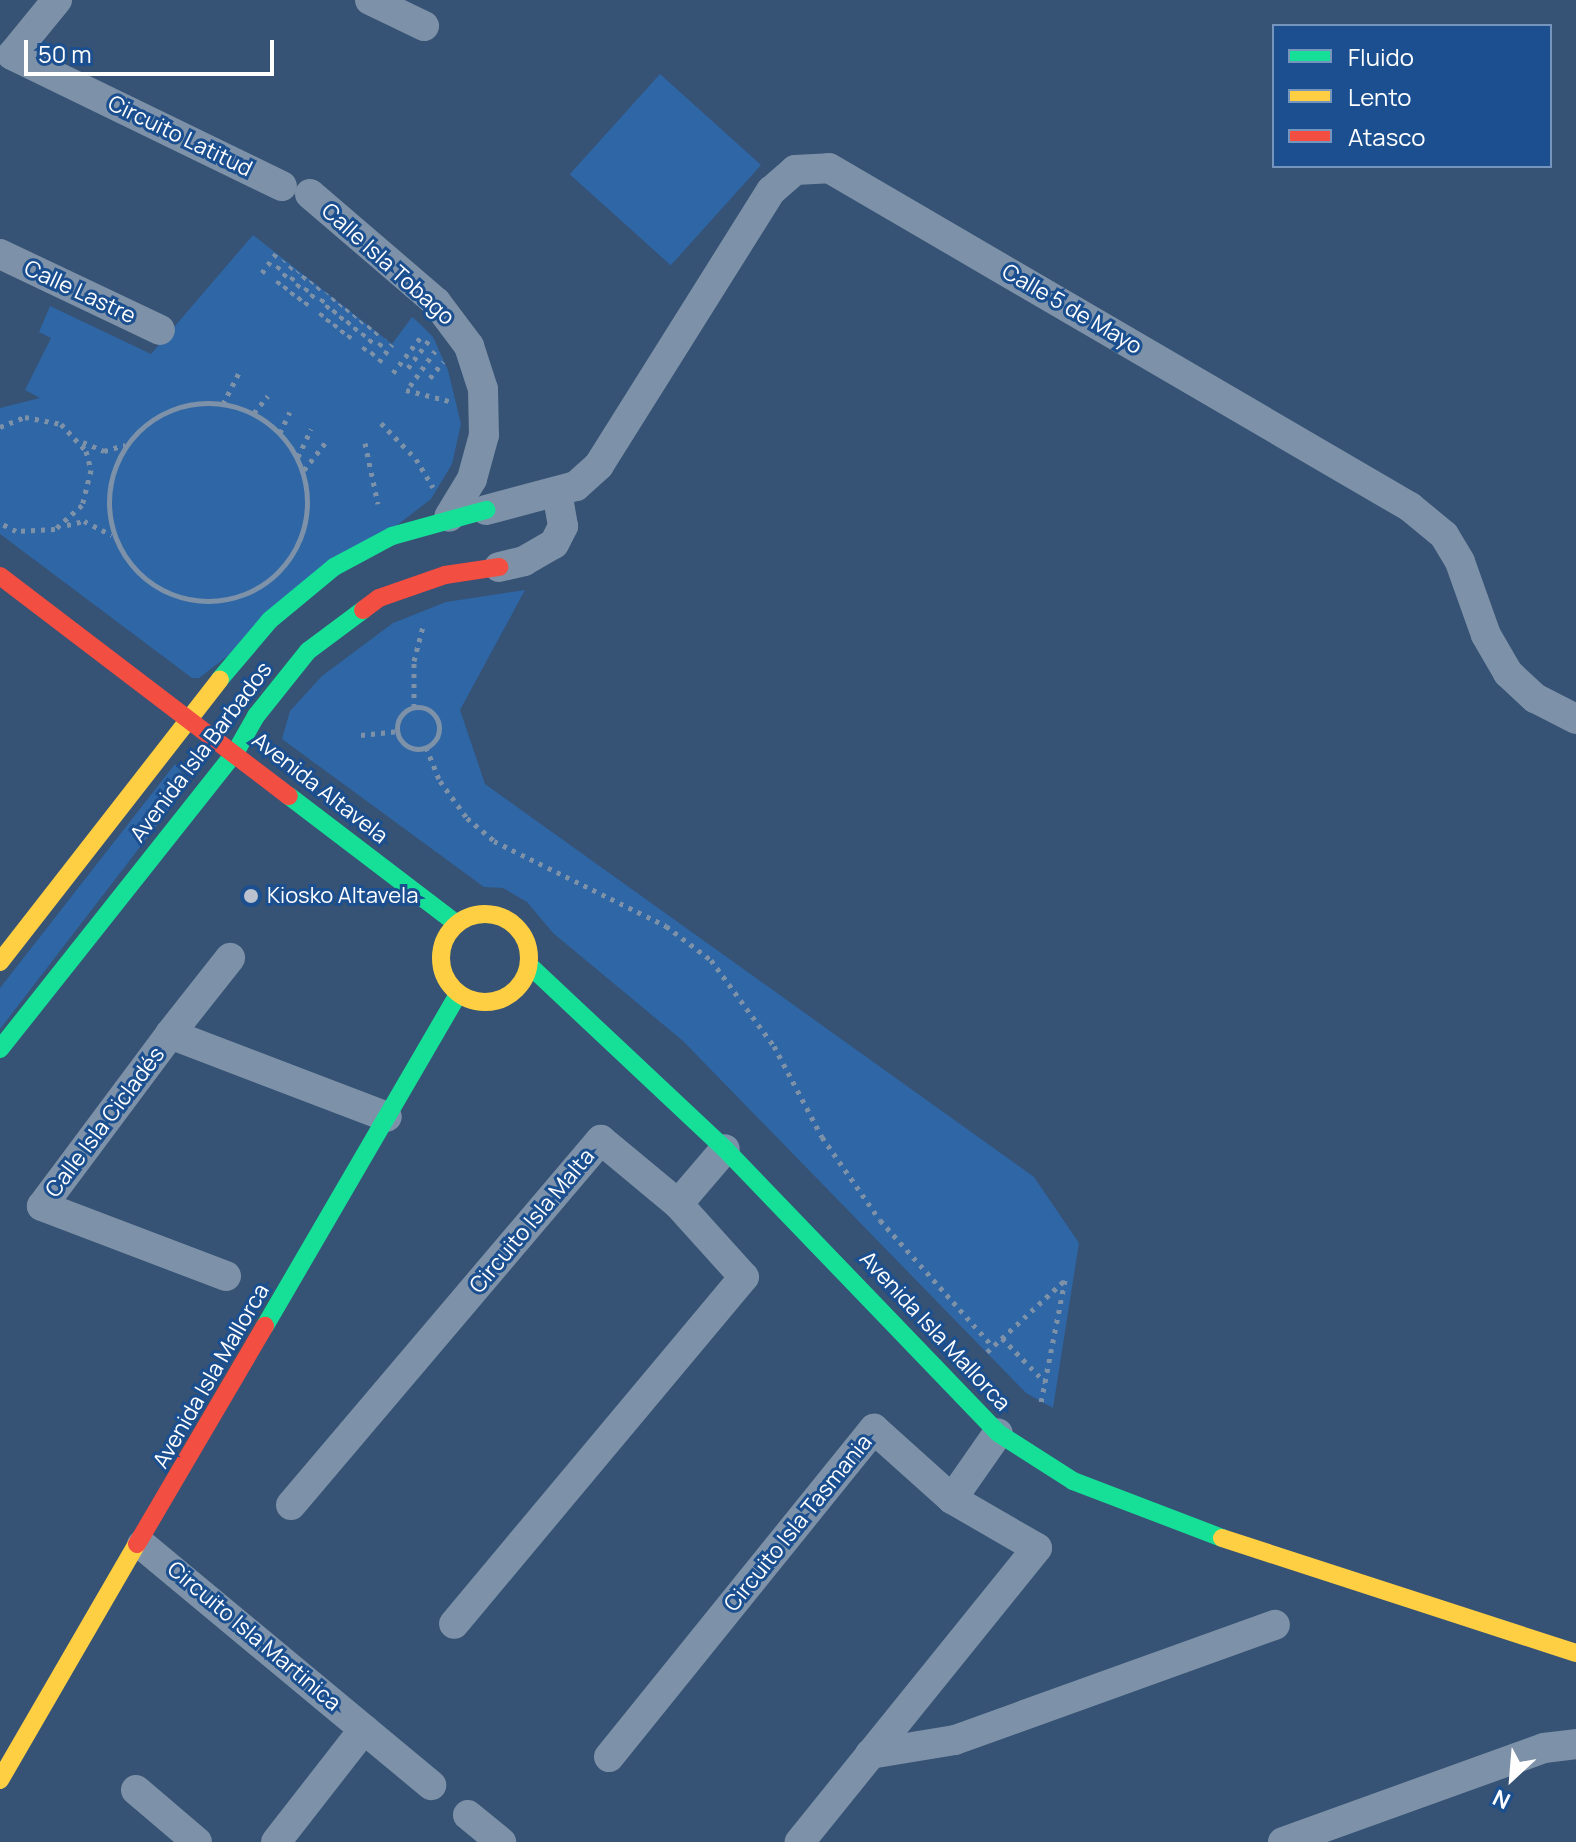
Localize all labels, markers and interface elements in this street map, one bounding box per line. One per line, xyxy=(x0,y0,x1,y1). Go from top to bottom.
scale bar xyxy=(28,24,278,74)
legend xyxy=(1272,24,1552,168)
text: 50 m xyxy=(38,37,92,70)
text: Fluido xyxy=(1348,40,1414,73)
text: Lento xyxy=(1348,80,1412,113)
street label: Circuito Latitud xyxy=(104,90,256,182)
text: Atasco xyxy=(1348,120,1425,153)
street label: Calle Isla Tobago xyxy=(316,197,460,331)
street label: Calle Lastre xyxy=(20,255,140,329)
street label: Calle 5 de Mayo xyxy=(997,258,1147,360)
street label: Avenida Isla Barbados xyxy=(125,657,277,847)
street label: Avenida Altavela xyxy=(247,727,393,849)
place label: Kiosko Altavela xyxy=(267,883,418,909)
marker: Kiosko Altavela xyxy=(242,887,260,905)
street label: Calle Isla Cicladés xyxy=(40,1042,170,1202)
street label: Circuito Isla Malta xyxy=(464,1144,600,1298)
street label: Avenida Isla Mallorca xyxy=(854,1246,1016,1416)
street label: Avenida Isla Mallorca xyxy=(147,1279,275,1473)
street label: Circuito Isla Tasmania xyxy=(719,1429,877,1617)
street label: Circuito Isla Martinica xyxy=(162,1556,346,1716)
north arrow xyxy=(1472,1738,1552,1818)
text: N xyxy=(1488,1783,1515,1817)

